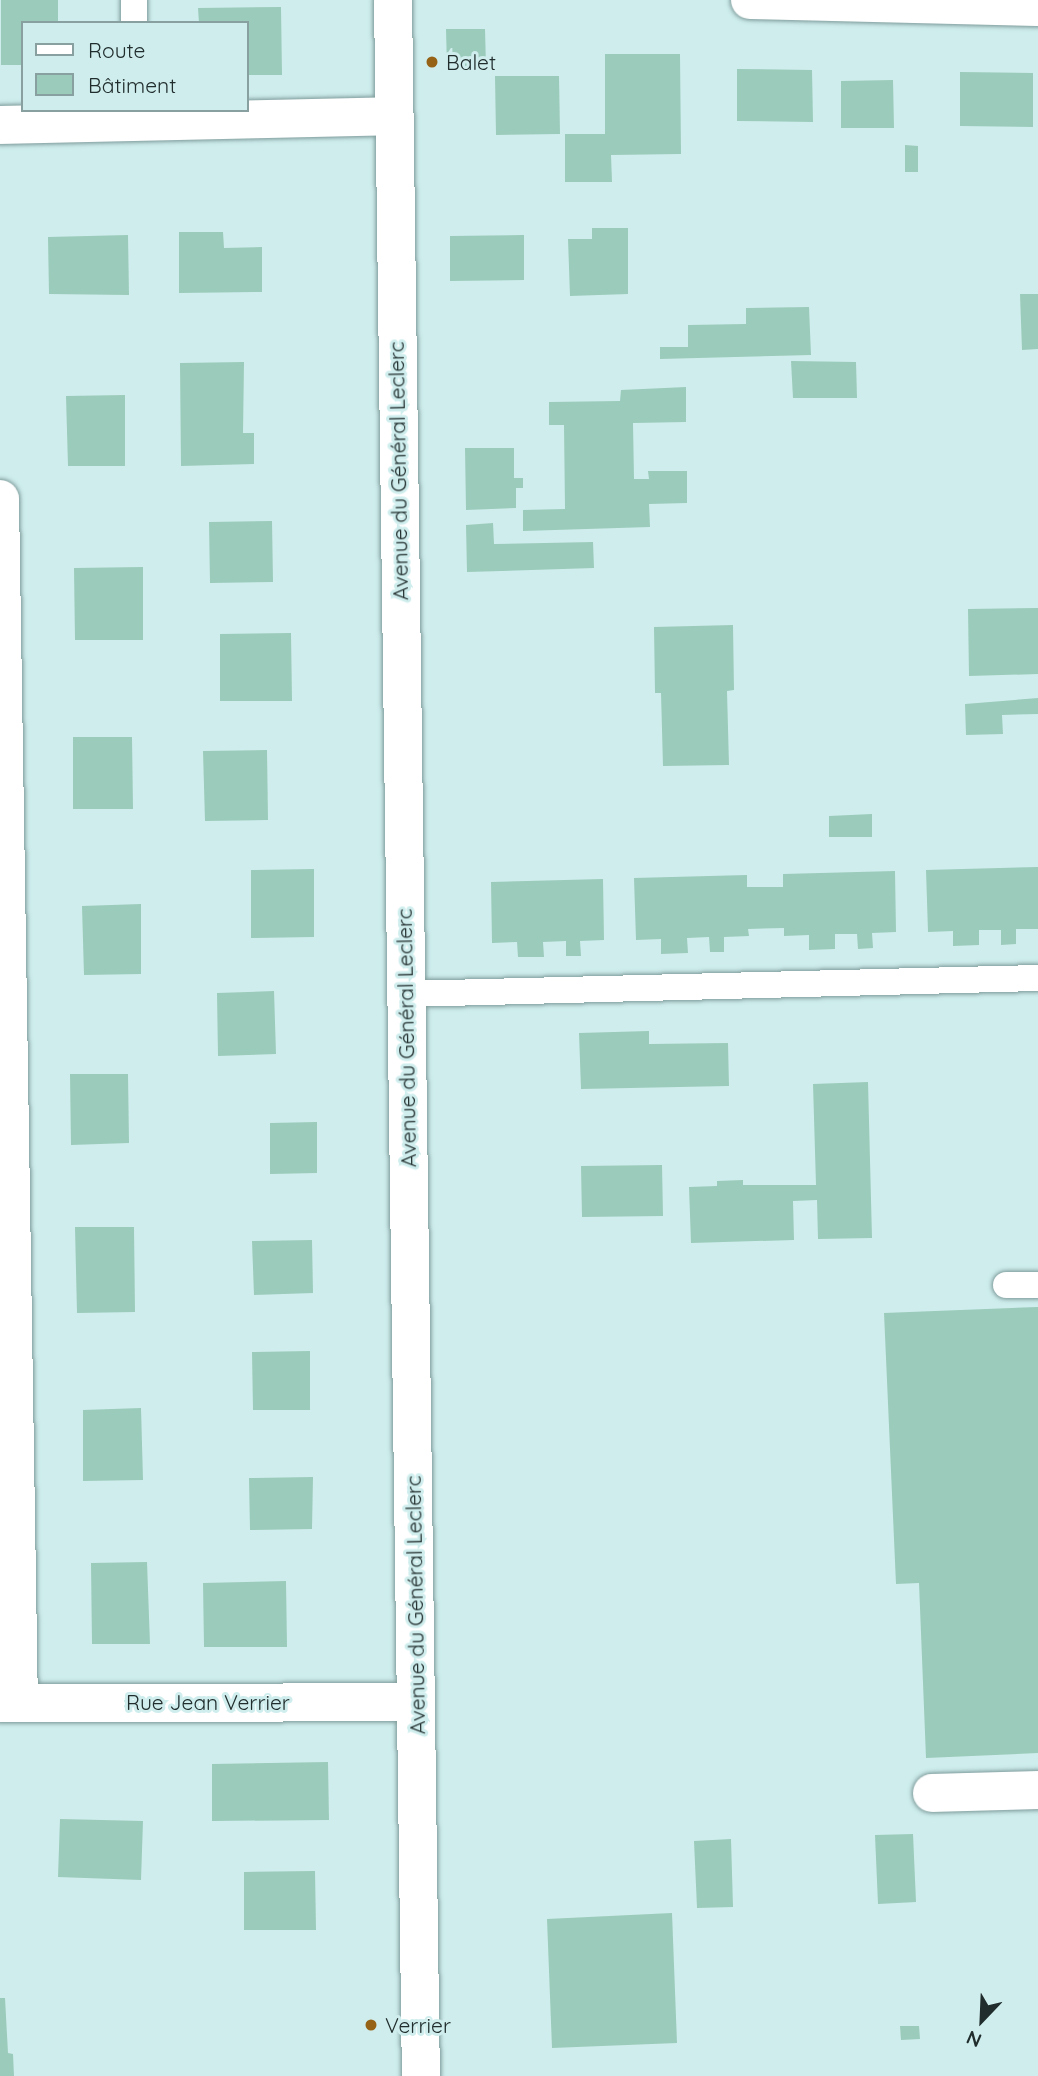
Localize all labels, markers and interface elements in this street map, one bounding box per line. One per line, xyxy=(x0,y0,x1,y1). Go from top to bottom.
legend xyxy=(21,21,248,112)
text: Route xyxy=(88,37,145,63)
place label: Balet xyxy=(446,49,496,75)
marker: Balet xyxy=(424,54,440,70)
text: Bâtiment xyxy=(88,72,176,98)
street label: Avenue du Général Leclerc xyxy=(383,341,413,601)
street label: Avenue du Général Leclerc xyxy=(391,908,421,1168)
street label: Avenue du Général Leclerc xyxy=(400,1475,430,1735)
street label: Rue Jean Verrier xyxy=(126,1689,290,1715)
north arrow xyxy=(947,1985,1017,2055)
place label: Verrier xyxy=(385,2012,451,2038)
marker: Verrier xyxy=(363,2017,379,2033)
text: N xyxy=(963,2026,985,2053)

